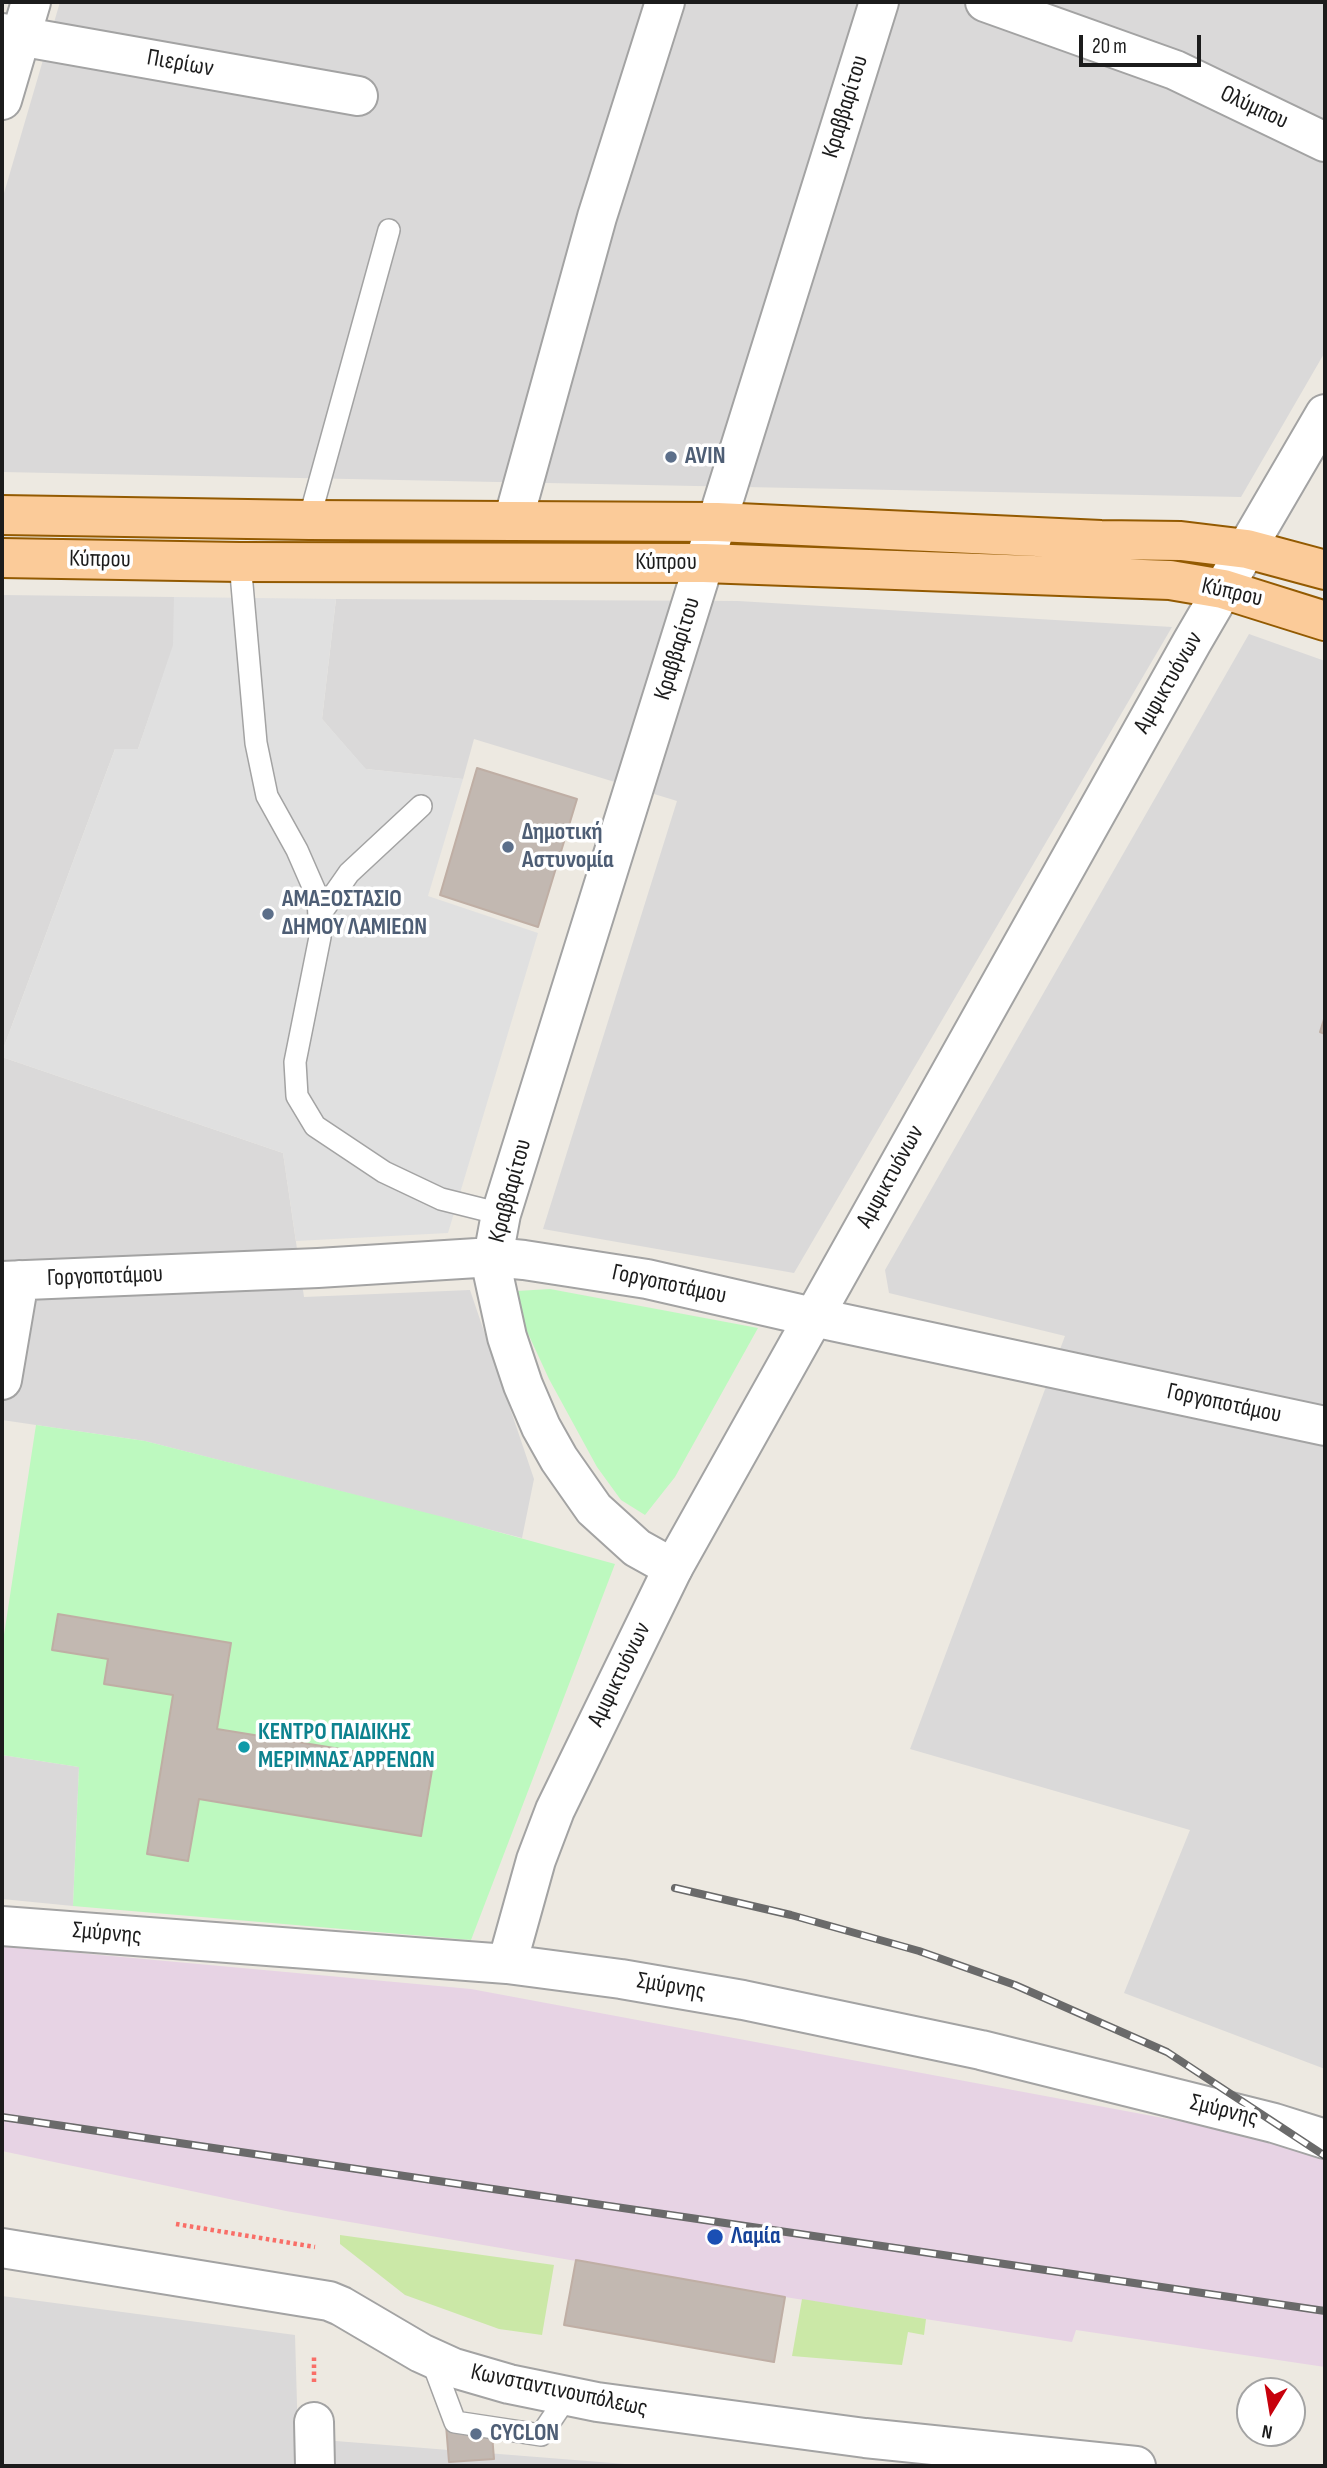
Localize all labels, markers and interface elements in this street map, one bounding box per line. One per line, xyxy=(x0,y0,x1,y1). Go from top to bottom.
scale bar xyxy=(1082,21,1204,65)
text: 20 m xyxy=(1092,34,1127,59)
street label: Πιερίων xyxy=(145,44,215,84)
street label: Κραββαρίτου xyxy=(817,52,875,162)
street label: Ολύμπου xyxy=(1215,80,1293,136)
place label: AVIN xyxy=(685,443,725,471)
marker: AVIN xyxy=(663,449,679,465)
street label: Κύπρου xyxy=(69,545,131,575)
street label: Κύπρου xyxy=(635,549,697,577)
street label: Κύπρου xyxy=(1199,572,1265,614)
street label: Κραββαρίτου xyxy=(649,594,707,704)
street label: Αμφικτυόνων xyxy=(1128,627,1210,739)
place label: Δημοτική Αστυνομία xyxy=(522,819,614,875)
marker: Δημοτική Αστυνομία xyxy=(500,839,516,855)
place label: ΑΜΑΞΟΣΤΑΣΙΟ ΔΗΜΟΥ ΛΑΜΙΕΩΝ xyxy=(282,886,427,942)
marker: ΑΜΑΞΟΣΤΑΣΙΟ ΔΗΜΟΥ ΛΑΜΙΕΩΝ xyxy=(260,906,276,922)
street label: Αμφικτυόνων xyxy=(851,1121,931,1233)
street label: Κραββαρίτου xyxy=(483,1136,539,1246)
street label: Γοργοποτάμου xyxy=(609,1259,729,1311)
street label: Γοργοποτάμου xyxy=(46,1261,164,1293)
street label: Γοργοποτάμου xyxy=(1164,1378,1284,1430)
street label: Αμφικτυόνων xyxy=(582,1618,658,1732)
place label: ΚΕΝΤΡΟ ΠΑΙΔΙΚΗΣ ΜΕΡΙΜΝΑΣ ΑΡΡΕΝΩΝ xyxy=(258,1719,435,1775)
marker: ΚΕΝΤΡΟ ΠΑΙΔΙΚΗΣ ΜΕΡΙΜΝΑΣ ΑΡΡΕΝΩΝ xyxy=(236,1739,252,1755)
street label: Σμύρνης xyxy=(71,1917,143,1951)
street label: Σμύρνης xyxy=(634,1967,708,2007)
street label: Σμύρνης xyxy=(1187,2089,1261,2133)
place label: Λαμία xyxy=(731,2223,781,2251)
marker: Λαμία xyxy=(705,2227,725,2247)
street label: Κωνσταντινουπόλεως xyxy=(468,2358,650,2424)
north arrow xyxy=(1236,2377,1306,2447)
text: N xyxy=(1260,2419,1274,2443)
place label: CYCLON xyxy=(490,2420,559,2448)
marker: CYCLON xyxy=(468,2426,484,2442)

